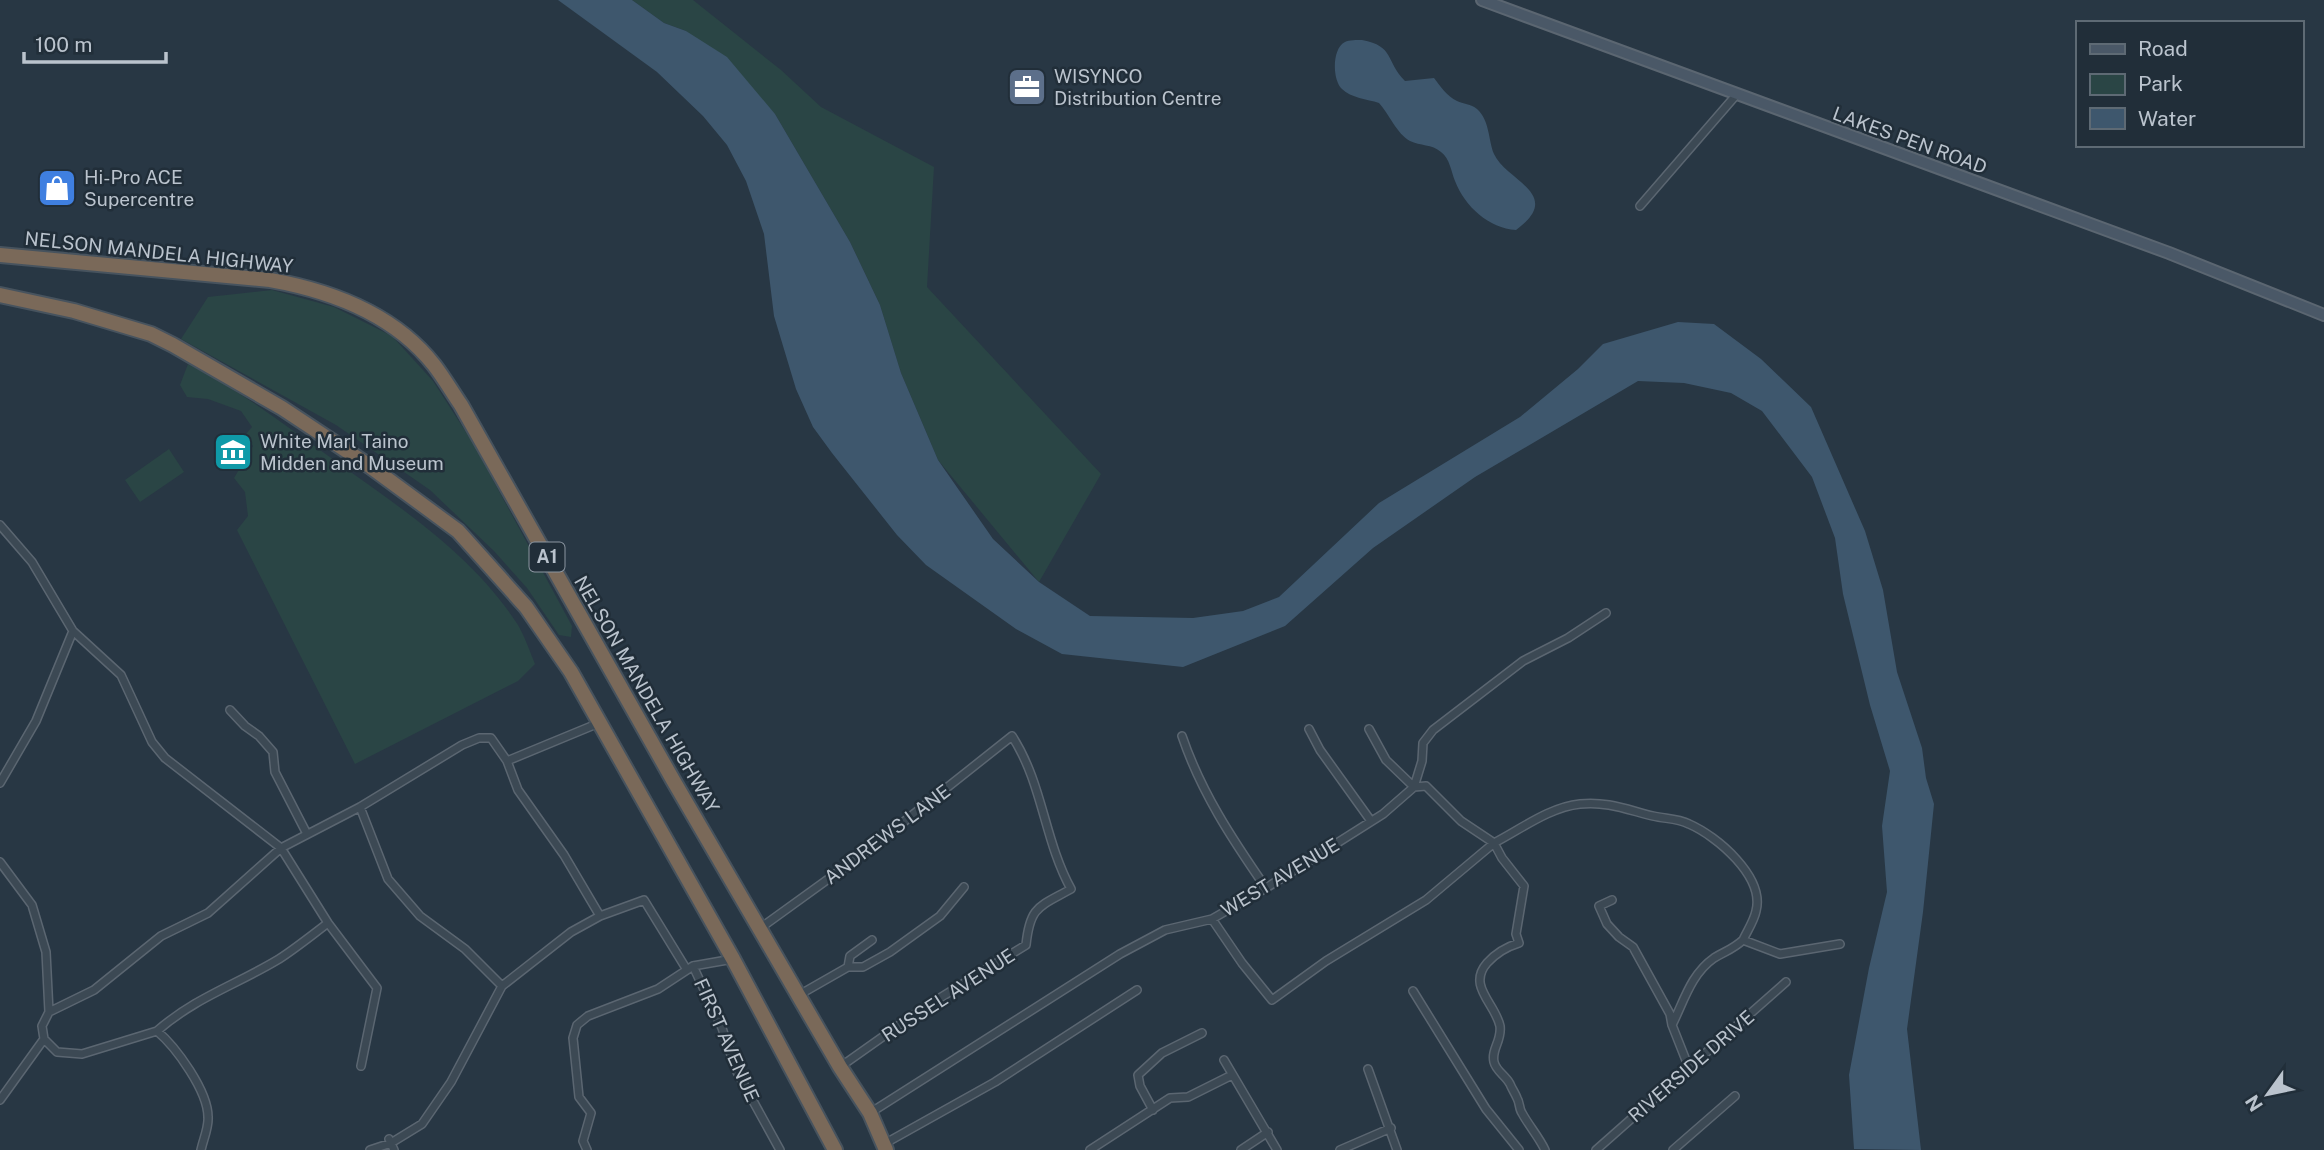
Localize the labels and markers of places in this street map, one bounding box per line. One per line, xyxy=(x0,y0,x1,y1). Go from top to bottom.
place label: WISYNCO Distribution Centre xyxy=(1054,65,1221,109)
office icon: WISYNCO Distribution Centre xyxy=(1006,66,1048,108)
place label: Hi-Pro ACE Supercentre xyxy=(84,166,194,210)
shop icon: Hi-Pro ACE Supercentre xyxy=(36,167,78,209)
place label: White Marl Taino Midden and Museum xyxy=(260,430,444,474)
museum icon: White Marl Taino Midden and Museum xyxy=(212,431,254,473)

